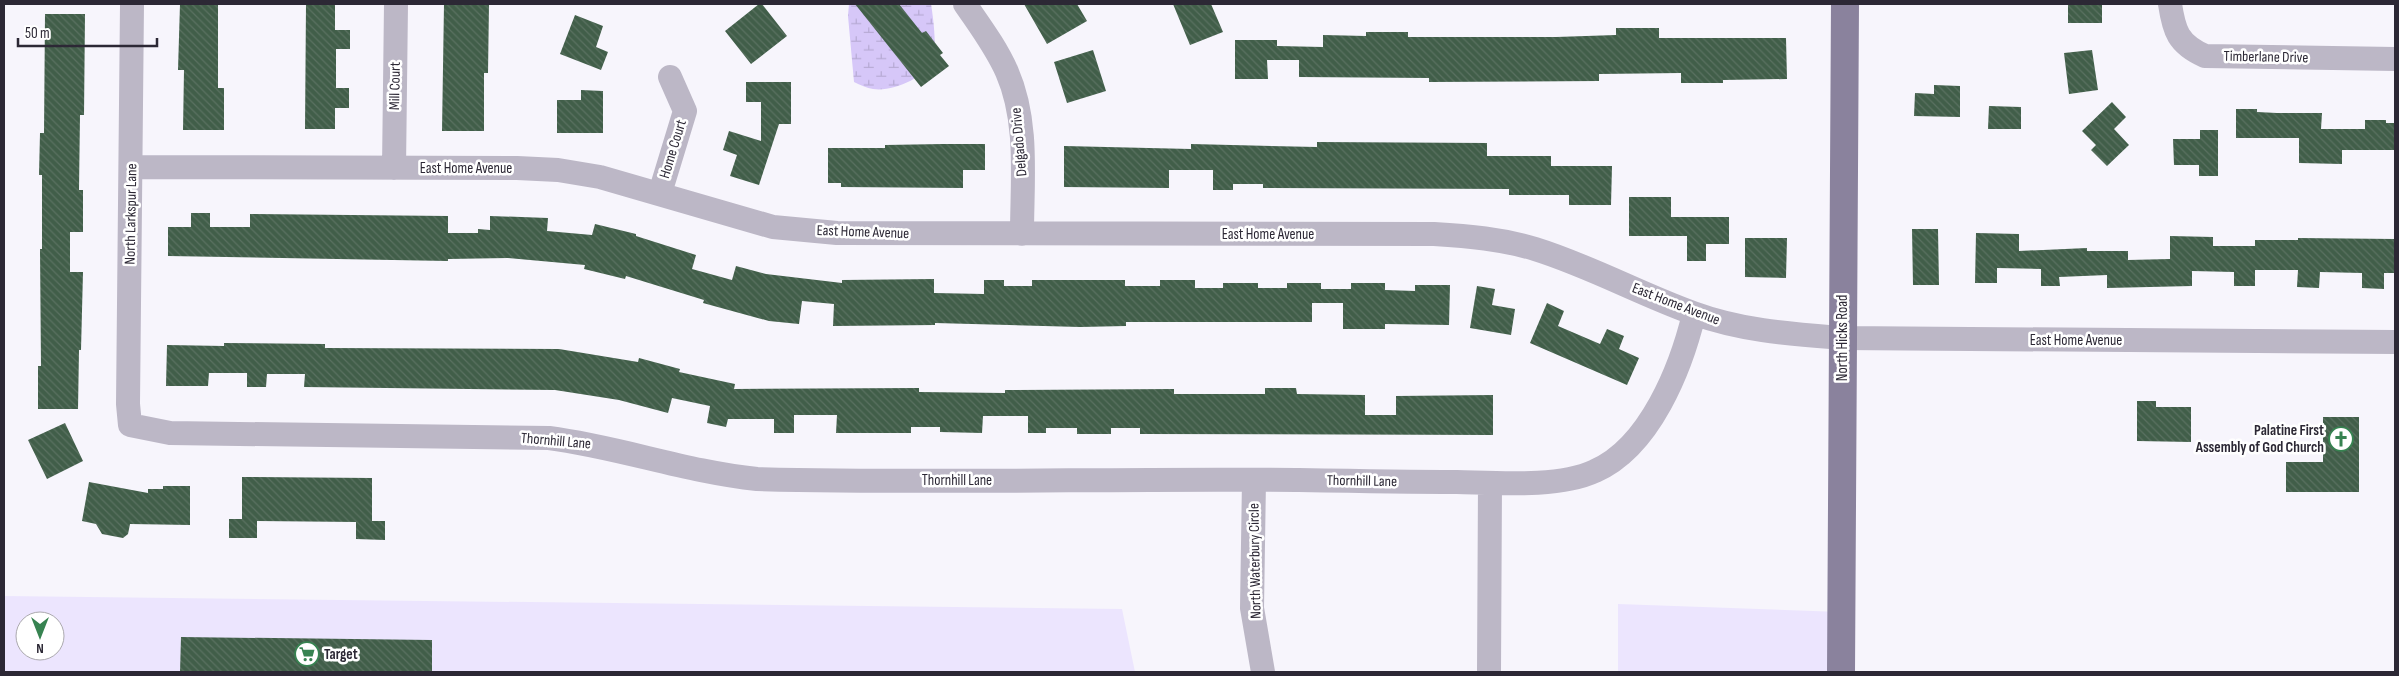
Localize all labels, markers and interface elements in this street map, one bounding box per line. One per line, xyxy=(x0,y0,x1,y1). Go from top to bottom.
scale bar xyxy=(18,15,156,47)
text: 50 m xyxy=(25,24,50,43)
street label: Timberlane Drive xyxy=(2224,47,2308,67)
street label: Mill Court xyxy=(385,61,405,110)
street label: Delgado Drive xyxy=(1007,107,1031,177)
street label: Home Court xyxy=(655,117,691,181)
street label: East Home Avenue xyxy=(420,159,512,178)
street label: North Larkspur Lane xyxy=(121,163,141,265)
street label: East Home Avenue xyxy=(816,221,910,243)
street label: East Home Avenue xyxy=(1222,225,1314,244)
street label: East Home Avenue xyxy=(1629,279,1723,329)
street label: North Hicks Road xyxy=(1833,295,1852,381)
street label: East Home Avenue xyxy=(2030,331,2122,350)
place label: Palatine First Assembly of God Church xyxy=(2195,421,2324,457)
church icon: Palatine First Assembly of God Church xyxy=(2328,426,2354,452)
street label: Thornhill Lane xyxy=(520,428,592,454)
street label: Thornhill Lane xyxy=(922,471,992,490)
street label: Thornhill Lane xyxy=(1327,471,1397,491)
street label: North Waterbury Circle xyxy=(1244,503,1266,619)
north arrow xyxy=(15,611,65,661)
text: N xyxy=(36,640,44,657)
supermarket icon: Target xyxy=(294,641,320,667)
place label: Target xyxy=(324,645,358,664)

